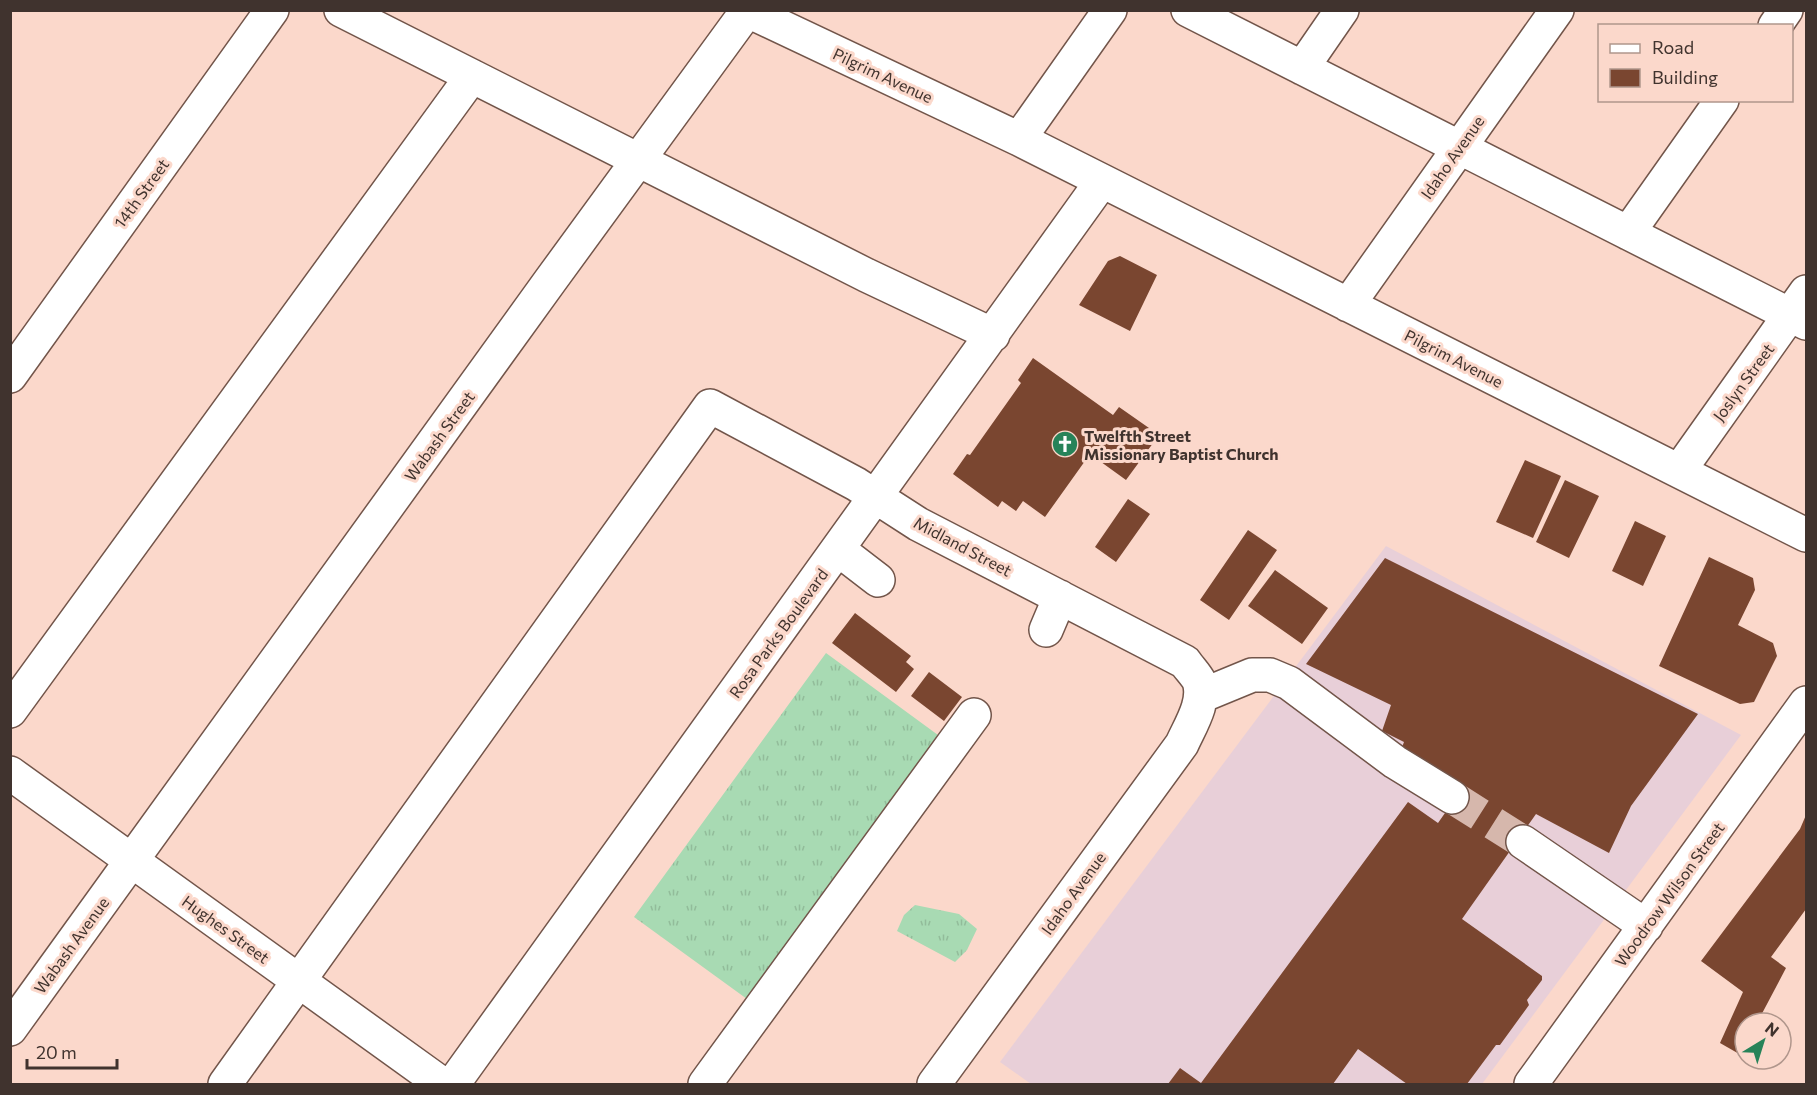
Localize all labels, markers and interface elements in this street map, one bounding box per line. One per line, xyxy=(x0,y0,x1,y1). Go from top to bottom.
legend xyxy=(1598,24,1793,102)
text: Road xyxy=(1652,36,1694,58)
street label: Pilgrim Avenue xyxy=(830,44,936,106)
text: Building xyxy=(1652,66,1718,88)
street label: Idaho Avenue xyxy=(1416,112,1488,202)
street label: 14th Street xyxy=(110,155,173,231)
street label: Pilgrim Avenue xyxy=(1402,325,1506,391)
street label: Joslyn Street xyxy=(1709,339,1778,424)
street label: Wabash Street xyxy=(400,387,478,485)
place label: Twelfth Street Missionary Baptist Church xyxy=(1084,426,1278,463)
church icon: Twelfth Street Missionary Baptist Church xyxy=(1050,429,1080,459)
street label: Midland Street xyxy=(911,512,1015,580)
street label: Rosa Parks Boulevard xyxy=(725,565,831,701)
street label: Woodrow Wilson Street xyxy=(1610,818,1728,970)
street label: Idaho Avenue xyxy=(1037,848,1109,938)
street label: Hughes Street xyxy=(179,891,274,967)
street label: Wabash Avenue xyxy=(30,893,112,997)
north arrow xyxy=(1733,1011,1793,1071)
text: N xyxy=(1762,1018,1783,1040)
scale bar xyxy=(27,1032,117,1070)
text: 20 m xyxy=(36,1041,77,1063)

